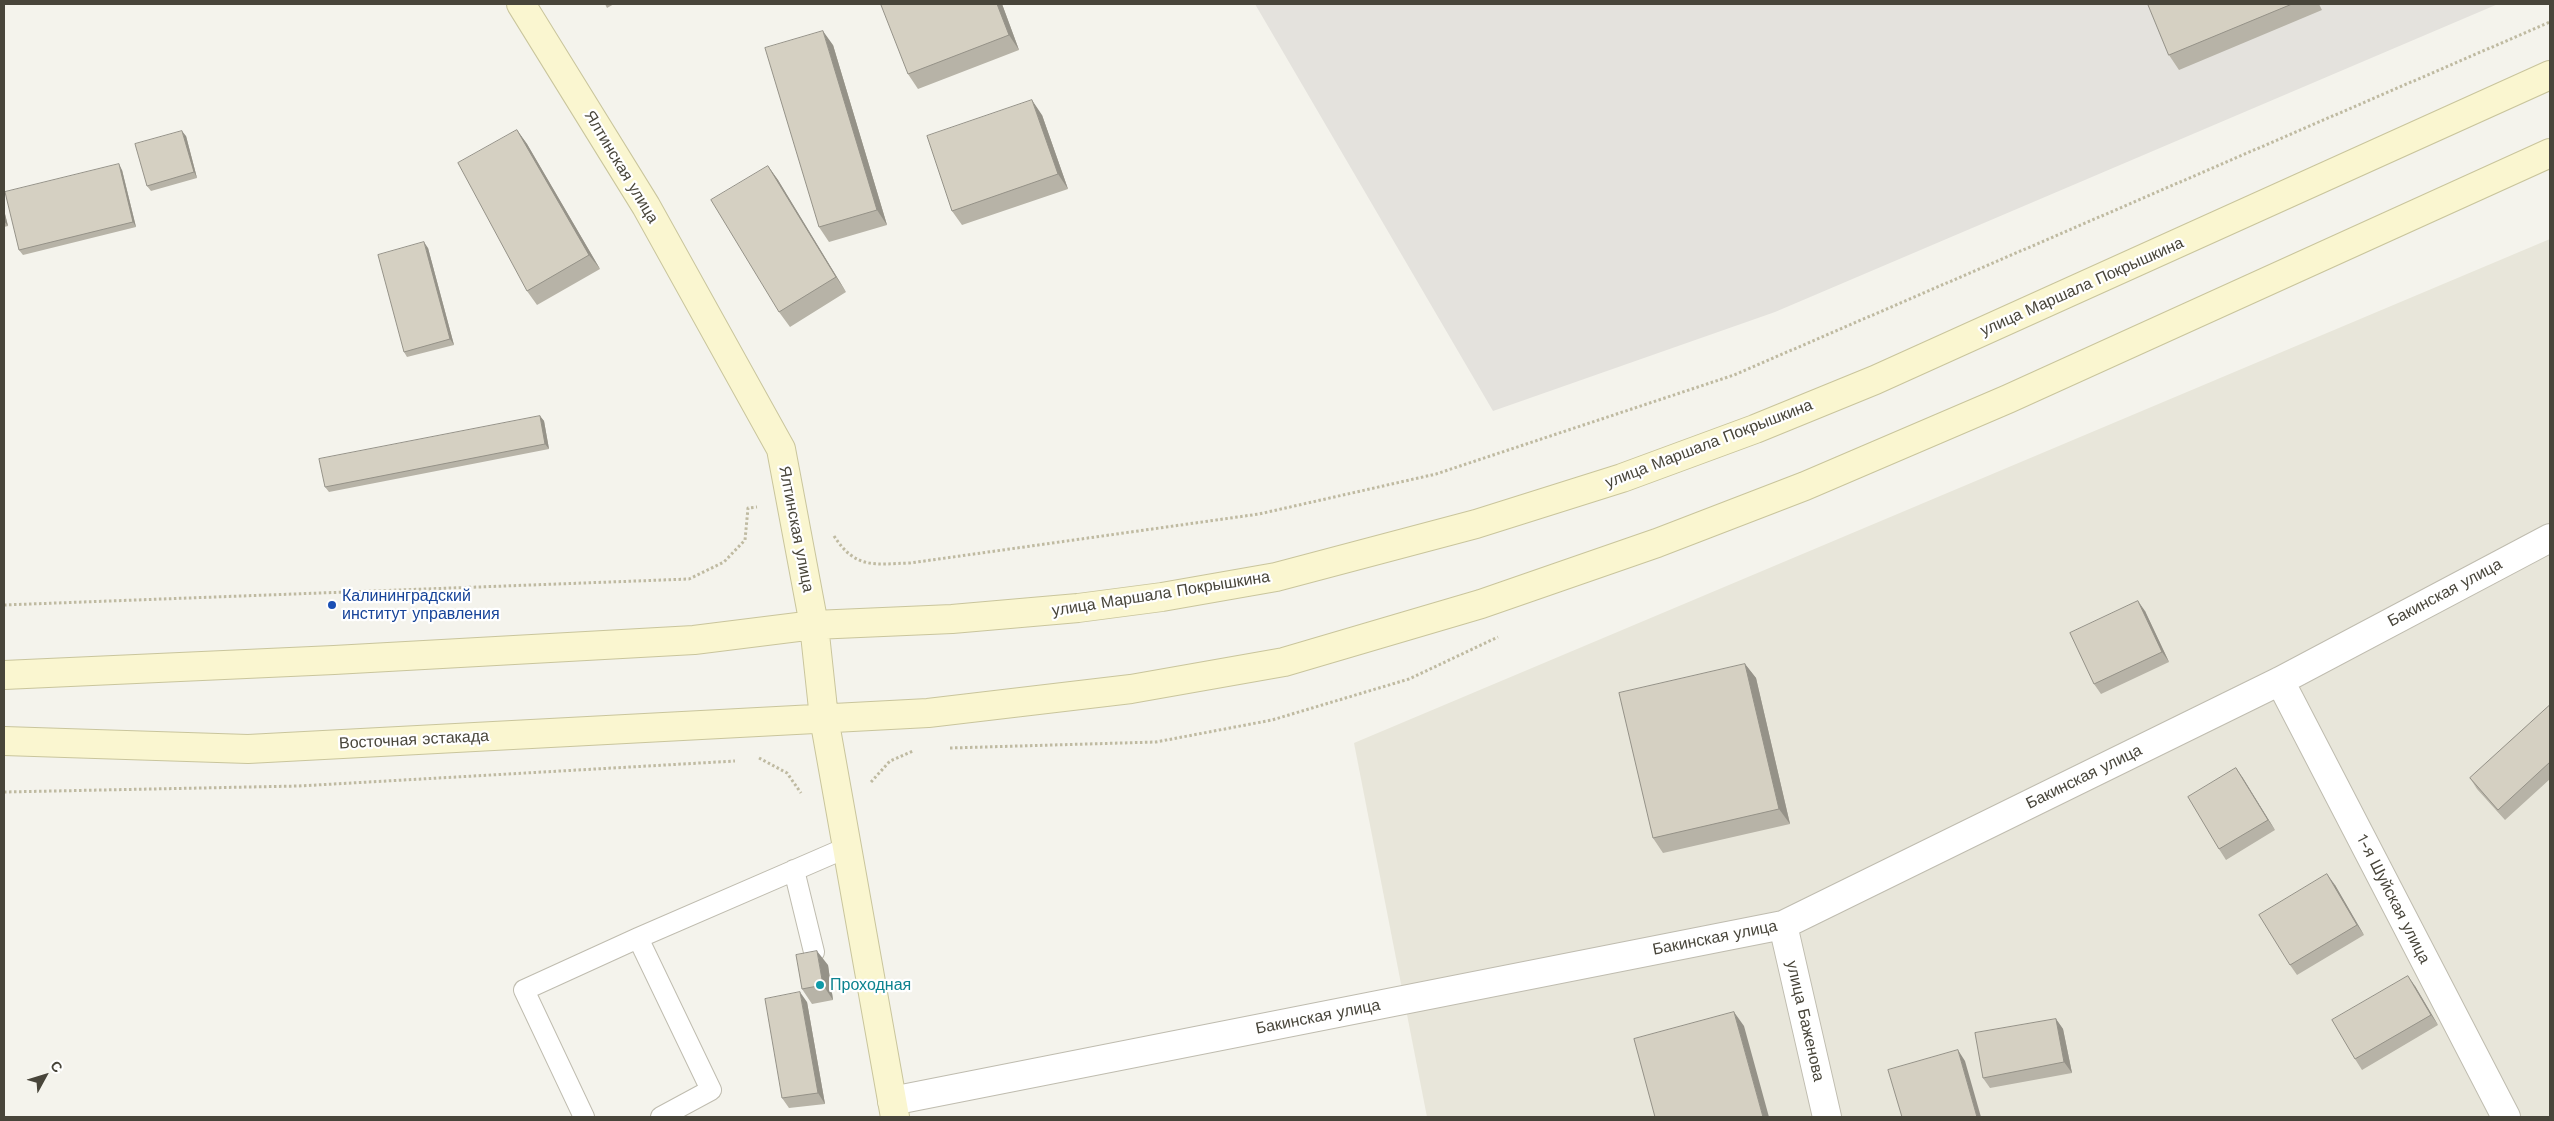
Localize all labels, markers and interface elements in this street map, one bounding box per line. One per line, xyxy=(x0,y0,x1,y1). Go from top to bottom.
street label: Ялтинская улица xyxy=(580,107,662,227)
street label: улица Маршала Покрышкина xyxy=(1977,233,2187,341)
street label: улица Маршала Покрышкина xyxy=(1603,396,1815,492)
street label: Ялтинская улица xyxy=(774,464,818,594)
street label: Бакинская улица xyxy=(2385,555,2505,631)
street label: улица Маршала Покрышкина xyxy=(1051,567,1271,621)
place label: Калининградский институт управления xyxy=(342,586,500,624)
marker: Калининградский институт управления xyxy=(326,599,338,611)
street label: Восточная эстакада xyxy=(339,726,489,754)
street label: Бакинская улица xyxy=(2023,741,2145,813)
street label: 1-я Шуйская улица xyxy=(2352,831,2434,967)
street label: Бакинская улица xyxy=(1651,917,1779,959)
street label: улица Баженова xyxy=(1782,959,1828,1083)
place label: Проходная xyxy=(830,975,911,995)
marker: Проходная xyxy=(814,979,826,991)
street label: Бакинская улица xyxy=(1254,996,1382,1038)
north arrow xyxy=(20,1051,70,1101)
text: С xyxy=(47,1058,66,1076)

